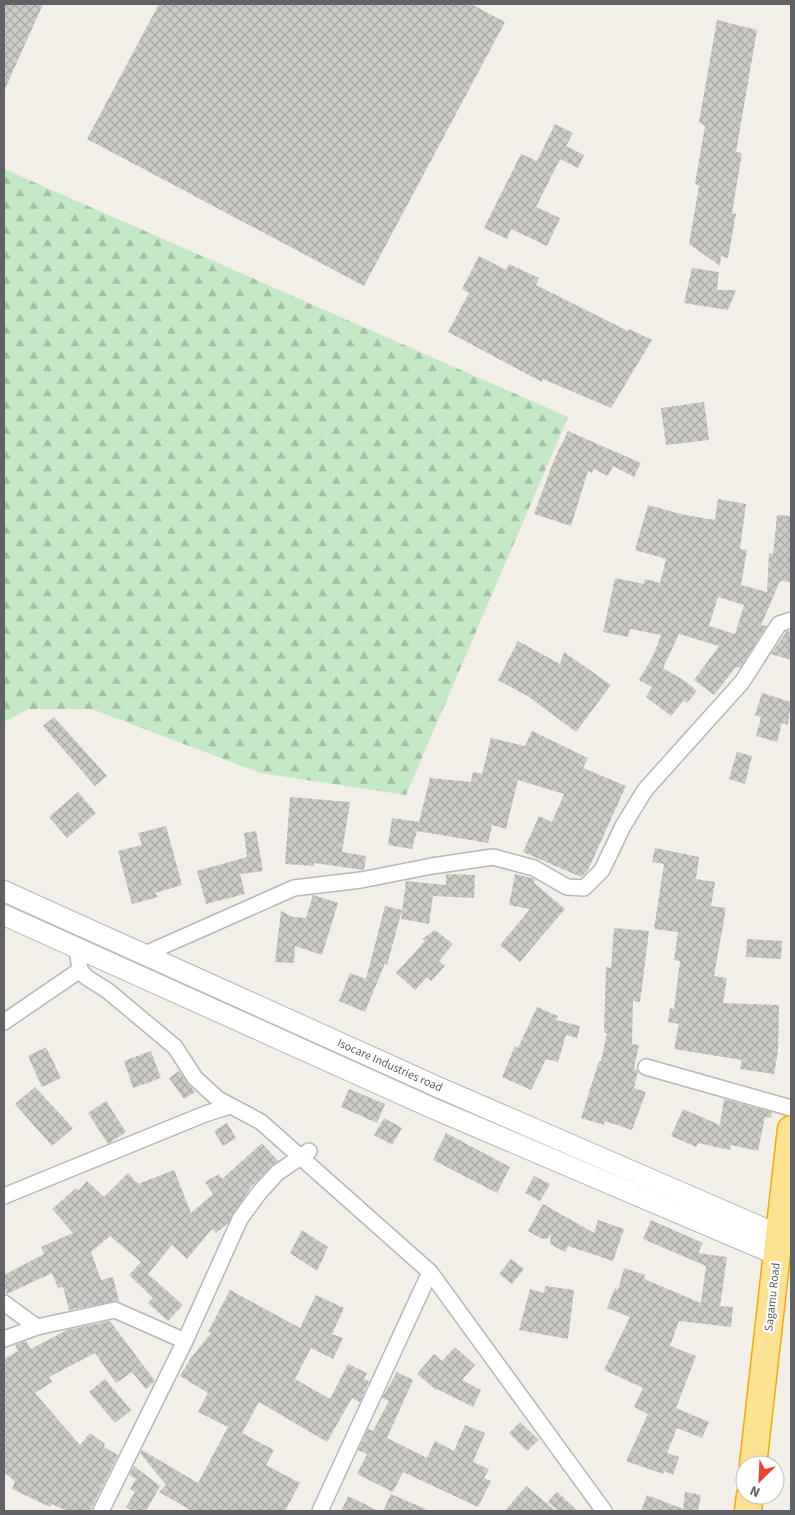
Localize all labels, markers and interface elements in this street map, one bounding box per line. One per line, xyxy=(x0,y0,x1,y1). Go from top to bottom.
street label: Isocare Industries road xyxy=(334,1035,445,1096)
street label: Sagamu Road xyxy=(760,1262,785,1332)
north arrow xyxy=(735,1455,785,1505)
text: N xyxy=(747,1480,763,1502)

